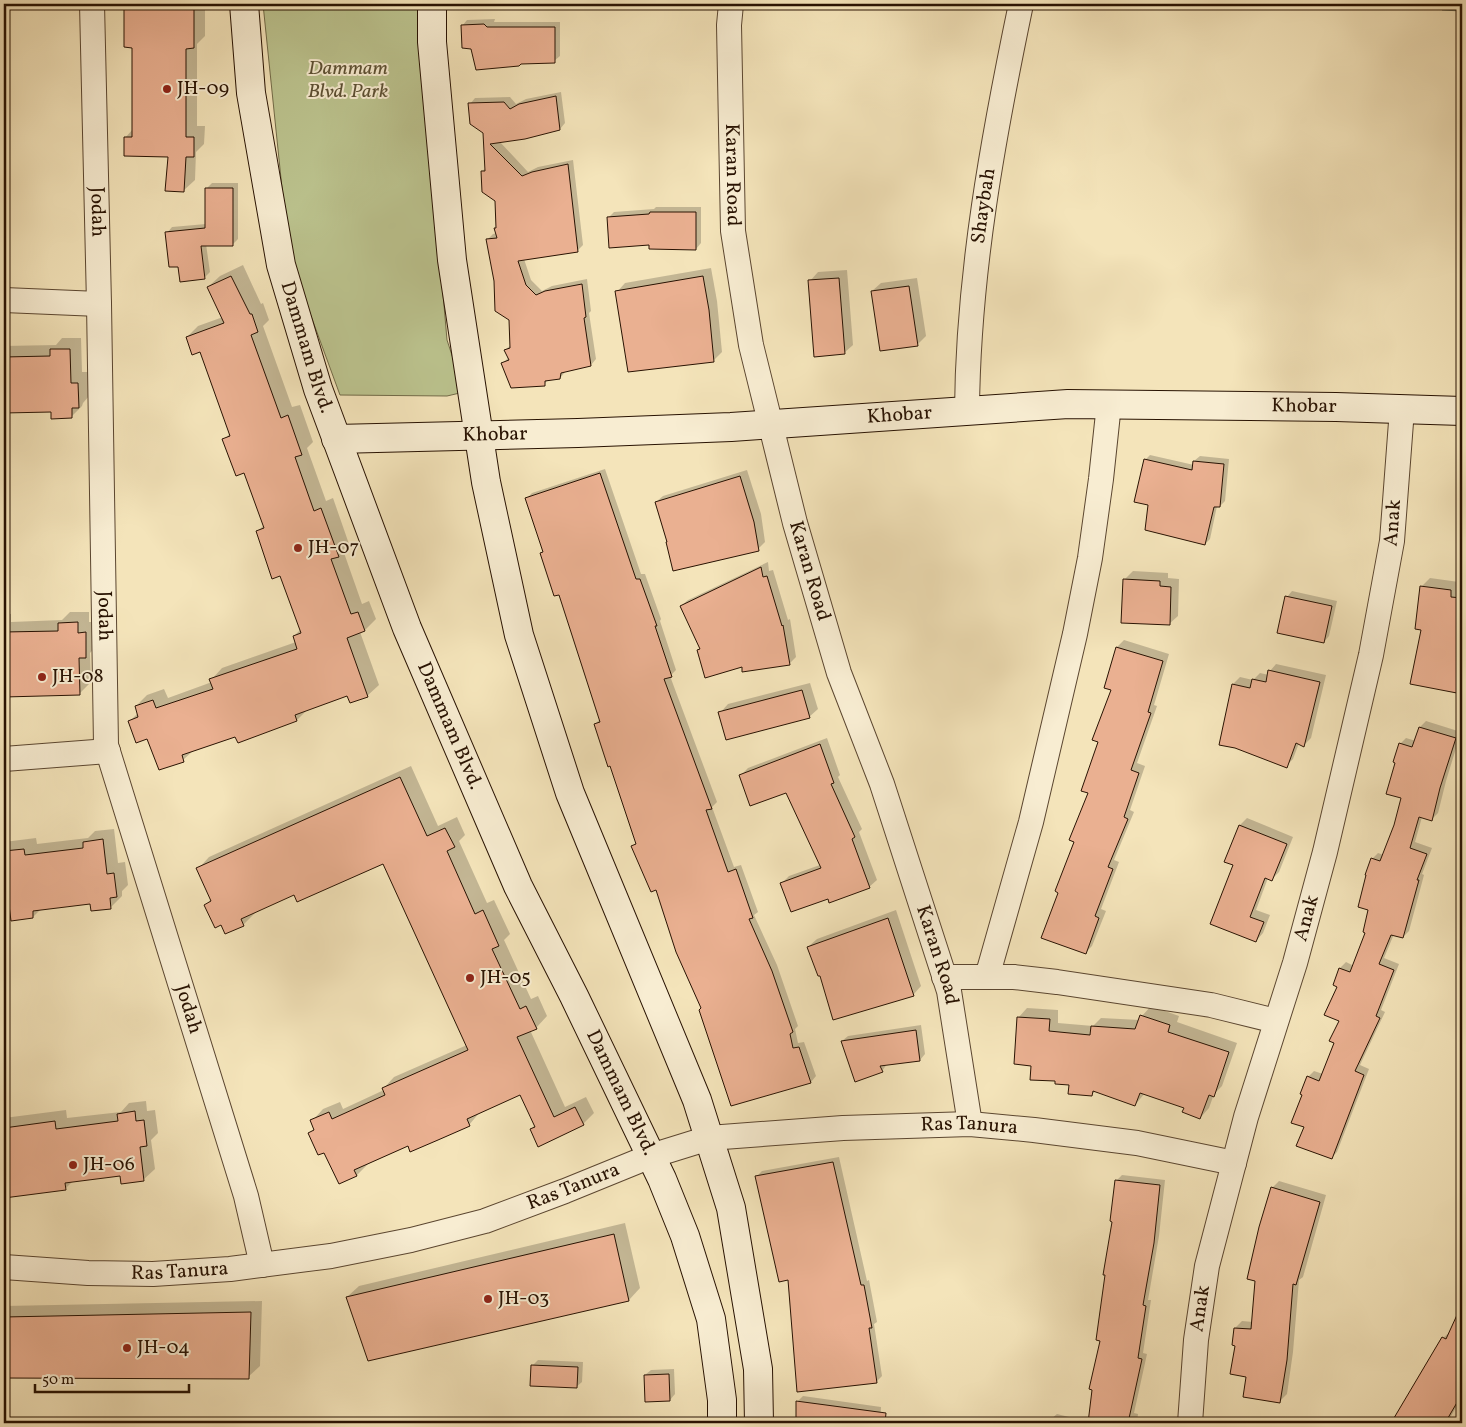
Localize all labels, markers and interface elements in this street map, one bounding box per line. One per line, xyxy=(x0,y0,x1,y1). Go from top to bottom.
park label: Dammam Blvd. Park xyxy=(308,55,388,106)
place label: JH-09 xyxy=(177,75,229,103)
marker: JH-09 xyxy=(161,83,173,95)
street label: Karan Road xyxy=(717,123,747,227)
street label: Shaybah xyxy=(965,166,1004,245)
street label: Jodah xyxy=(82,186,111,238)
street label: Dammam Blvd. xyxy=(273,278,340,417)
street label: Khobar xyxy=(1271,392,1337,421)
street label: Khobar xyxy=(866,399,933,432)
street label: Khobar xyxy=(462,420,528,450)
street label: Anak xyxy=(1378,498,1409,547)
street label: Karan Road xyxy=(781,518,837,624)
place label: JH-07 xyxy=(308,534,359,562)
marker: JH-07 xyxy=(292,542,304,554)
street label: Jodah xyxy=(90,590,118,641)
street label: Dammam Blvd. xyxy=(409,658,489,794)
place label: JH-08 xyxy=(52,663,104,691)
marker: JH-08 xyxy=(36,671,48,683)
street label: Anak xyxy=(1287,892,1327,945)
street label: Karan Road xyxy=(908,902,965,1007)
place label: JH-05 xyxy=(480,964,531,992)
marker: JH-05 xyxy=(464,972,476,984)
street label: Jodah xyxy=(167,981,209,1038)
street label: Dammam Blvd. xyxy=(578,1025,663,1160)
street label: Ras Tanura xyxy=(920,1110,1019,1142)
place label: JH-06 xyxy=(83,1151,135,1179)
street label: Ras Tanura xyxy=(523,1156,624,1218)
marker: JH-06 xyxy=(67,1159,79,1171)
street label: Ras Tanura xyxy=(131,1255,229,1288)
street label: Anak xyxy=(1183,1283,1218,1334)
place label: JH-03 xyxy=(498,1285,549,1313)
marker: JH-03 xyxy=(482,1293,494,1305)
place label: JH-04 xyxy=(137,1334,190,1362)
marker: JH-04 xyxy=(121,1342,133,1354)
scale bar xyxy=(35,1362,189,1394)
text: 50 m xyxy=(42,1370,74,1391)

